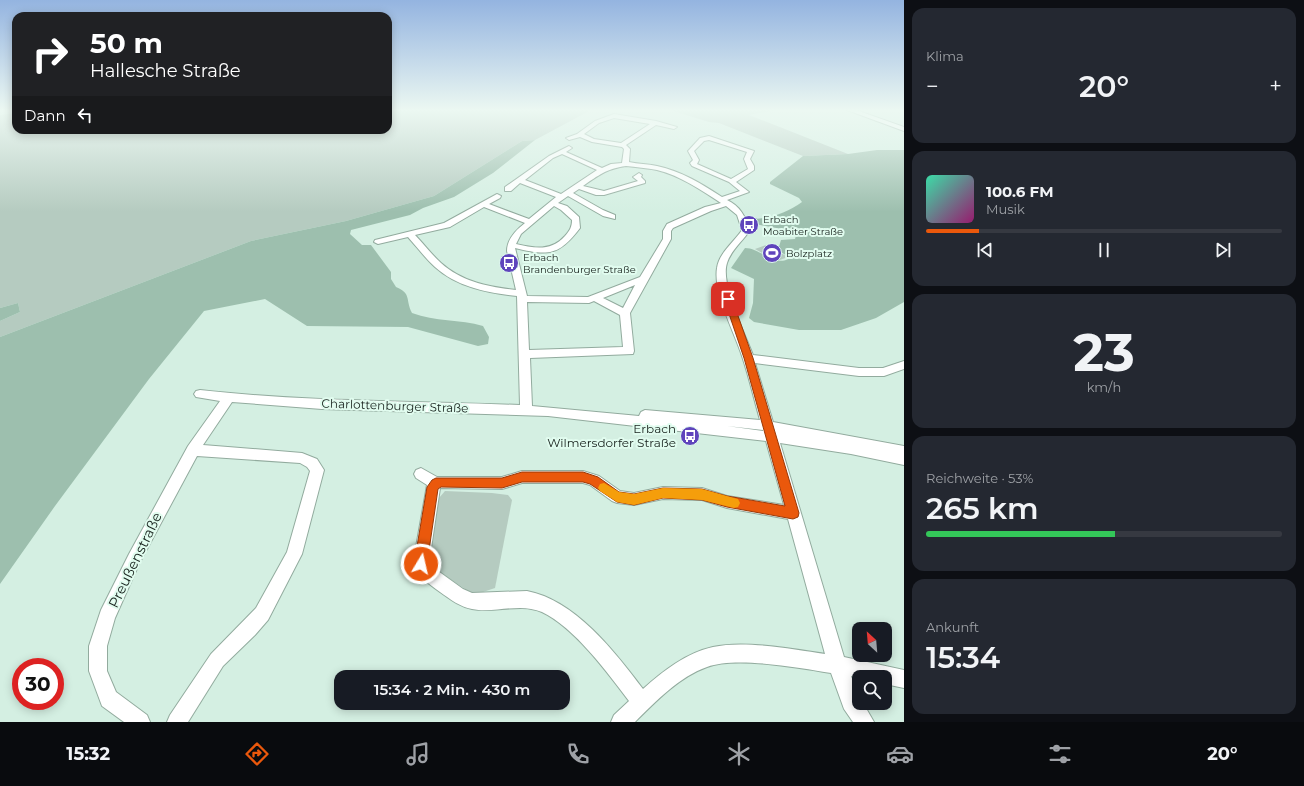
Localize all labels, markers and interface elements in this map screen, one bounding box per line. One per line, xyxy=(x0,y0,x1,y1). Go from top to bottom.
text: 50 m xyxy=(90,26,163,60)
icon: right xyxy=(24,28,76,80)
text: Klima xyxy=(926,48,964,64)
text: Hallesche Straße xyxy=(90,60,241,82)
text: 20° xyxy=(1079,68,1129,105)
text: − xyxy=(926,73,939,100)
text: + xyxy=(1269,73,1282,100)
icon: left xyxy=(74,104,96,126)
text: Dann xyxy=(24,106,66,125)
text: 100.6 FM xyxy=(986,182,1054,201)
text: Musik xyxy=(986,201,1025,217)
place label: Erbach Moabiter Straße xyxy=(763,213,843,238)
bus stop icon: Erbach Moabiter Straße xyxy=(738,214,760,236)
icon: previous xyxy=(974,239,996,261)
icon: pause xyxy=(1093,239,1115,261)
icon: next xyxy=(1212,239,1234,261)
sports icon: Bolzplatz xyxy=(761,242,783,264)
place label: Bolzplatz xyxy=(786,247,832,260)
place label: Erbach Brandenburger Straße xyxy=(523,251,636,276)
bus stop icon: Erbach Brandenburger Straße xyxy=(498,252,520,274)
pin xyxy=(711,282,745,316)
icon: arrive xyxy=(717,288,739,310)
text: 23 xyxy=(1073,321,1135,384)
text: km/h xyxy=(1087,379,1121,395)
street label: Charlottenburger Straße xyxy=(321,395,469,416)
place label: Erbach Wilmersdorfer Straße xyxy=(547,421,676,450)
bus stop icon: Erbach Wilmersdorfer Straße xyxy=(679,425,701,447)
text: Reichweite · 53% xyxy=(926,470,1033,486)
text: 265 km xyxy=(926,490,1039,527)
street label: Preußenstraße xyxy=(104,509,166,611)
position arrow xyxy=(400,543,442,585)
text: Ankunft xyxy=(926,619,979,635)
north arrow xyxy=(852,622,892,662)
map controls xyxy=(852,622,892,710)
text: 15:34 xyxy=(926,639,1000,676)
speed limit sign: 30 xyxy=(12,658,64,710)
button: search xyxy=(852,670,892,710)
text: 15:34 · 2 Min. · 430 m xyxy=(374,680,530,699)
icon: directions xyxy=(243,740,271,768)
icon: music xyxy=(404,740,432,768)
icon: phone xyxy=(564,740,592,768)
icon: climate xyxy=(725,740,753,768)
icon: car xyxy=(886,740,914,768)
icon: filters xyxy=(1046,740,1074,768)
text: 15:32 xyxy=(66,743,110,765)
text: 20° xyxy=(1207,743,1238,765)

